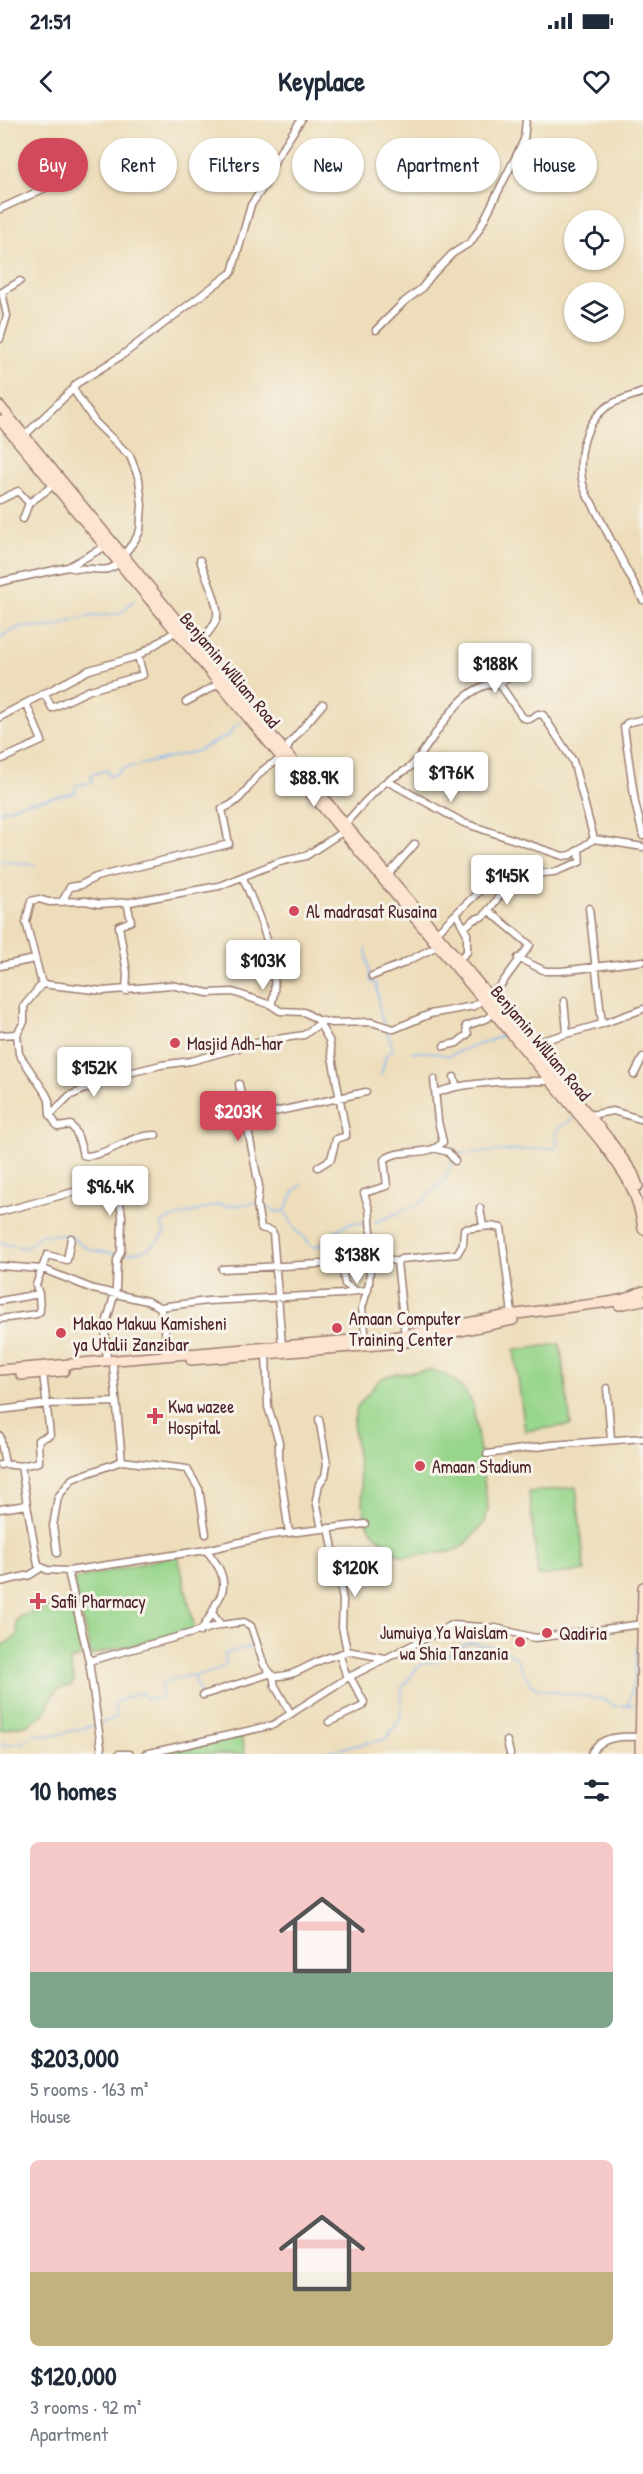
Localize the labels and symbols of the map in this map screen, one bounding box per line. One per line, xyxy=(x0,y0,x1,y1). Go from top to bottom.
street label: Benjamin William Road xyxy=(174,607,286,733)
pin: $188K xyxy=(453,643,537,694)
pin: $176K xyxy=(409,752,493,803)
pin: $88.9K xyxy=(265,757,363,808)
pin: $145K xyxy=(465,855,549,906)
place label: Al madrasat Rusaina xyxy=(306,899,437,924)
marker: Al madrasat Rusaina xyxy=(287,904,301,918)
pin: $103K xyxy=(221,940,305,991)
street label: Benjamin William Road xyxy=(485,980,597,1106)
place label: Masjid Adh-har xyxy=(187,1031,283,1056)
marker: Masjid Adh-har xyxy=(168,1036,182,1050)
pin: $152K xyxy=(52,1047,136,1098)
pin: $203K xyxy=(196,1091,280,1142)
pin: $96.4K xyxy=(61,1166,159,1217)
pin: $138K xyxy=(315,1234,399,1285)
place label: Amaan Computer Training Center xyxy=(349,1306,461,1352)
place label: Makao Makuu Kamisheni ya Utalii Zanzibar xyxy=(73,1311,227,1357)
marker: Amaan Computer Training Center xyxy=(330,1321,344,1335)
marker: Makao Makuu Kamisheni ya Utalii Zanzibar xyxy=(54,1326,68,1340)
place label: Kwa wazee Hospital xyxy=(168,1394,234,1440)
marker: Kwa wazee Hospital xyxy=(146,1407,164,1425)
place label: Amaan Stadium xyxy=(432,1454,531,1479)
marker: Amaan Stadium xyxy=(413,1459,427,1473)
pin: $120K xyxy=(313,1547,397,1598)
place label: Safii Pharmacy xyxy=(51,1589,146,1614)
marker: Safii Pharmacy xyxy=(29,1592,47,1610)
place label: Jumuiya Ya Waislam wa Shia Tanzania xyxy=(380,1620,508,1666)
place label: Qadiria xyxy=(559,1621,607,1646)
marker: Qadiria xyxy=(540,1626,554,1640)
marker: Jumuiya Ya Waislam wa Shia Tanzania xyxy=(513,1635,527,1649)

